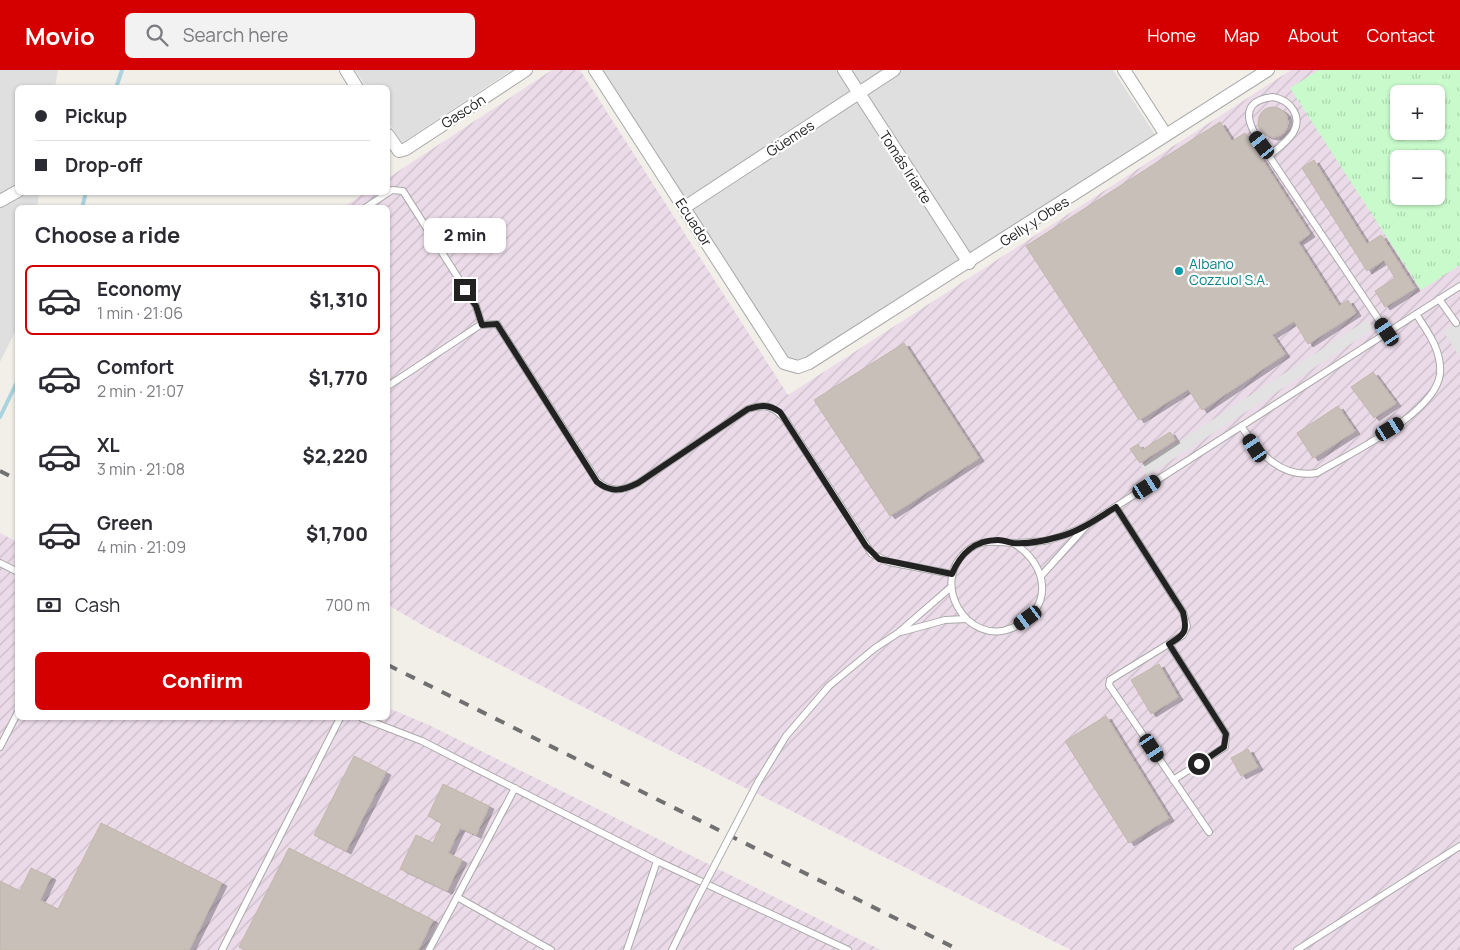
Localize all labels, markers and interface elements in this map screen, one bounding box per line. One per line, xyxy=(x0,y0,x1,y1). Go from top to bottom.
search box xyxy=(125,13,475,58)
text: Movio xyxy=(25,19,95,52)
icon: search xyxy=(143,21,171,49)
text: Search here xyxy=(183,22,288,48)
text: Home xyxy=(1147,23,1196,47)
text: Map xyxy=(1224,23,1260,47)
text: About xyxy=(1288,23,1338,47)
text: Contact xyxy=(1366,23,1435,47)
map controls xyxy=(1390,85,1445,205)
button: + xyxy=(1390,85,1445,140)
street label: Gascón xyxy=(437,90,489,132)
text: Pickup xyxy=(65,103,127,129)
street label: Güemes xyxy=(762,115,818,161)
street label: Tomás Iriarte xyxy=(875,127,937,207)
car xyxy=(1246,129,1277,161)
button: − xyxy=(1390,150,1445,205)
text: Drop-off xyxy=(65,152,142,178)
street label: Gelly y Obes xyxy=(996,192,1072,250)
street label: Ecuador xyxy=(671,194,717,250)
callout: 2 min xyxy=(424,218,506,252)
text: Choose a ride xyxy=(35,220,180,250)
text: 2 min xyxy=(444,224,486,246)
place label: Albano Cozzuol S.A. xyxy=(1189,254,1269,289)
marker: Albano Cozzuol S.A. xyxy=(1173,265,1185,277)
text: Economy xyxy=(97,276,181,302)
icon: car xyxy=(37,278,82,323)
route end xyxy=(454,279,476,301)
text: $1,310 xyxy=(309,287,368,313)
text: 1 min · 21:06 xyxy=(97,302,183,324)
car xyxy=(1372,315,1401,349)
text: Comfort xyxy=(97,354,174,380)
icon: car xyxy=(37,356,82,401)
text: $1,770 xyxy=(308,365,368,391)
text: 2 min · 21:07 xyxy=(97,380,184,402)
car xyxy=(1373,415,1406,443)
car xyxy=(1240,431,1269,465)
text: XL xyxy=(97,432,120,458)
icon: car xyxy=(37,434,82,479)
text: $2,220 xyxy=(303,443,368,469)
text: 3 min · 21:08 xyxy=(97,458,185,480)
car xyxy=(1130,473,1163,501)
text: Green xyxy=(97,510,153,536)
icon: car xyxy=(37,512,82,557)
text: $1,700 xyxy=(306,521,368,547)
text: 4 min · 21:09 xyxy=(97,536,186,558)
icon: cash xyxy=(35,591,63,619)
text: Cash xyxy=(75,592,120,618)
text: 700 m xyxy=(326,594,370,616)
car xyxy=(1011,603,1044,633)
button: Confirm xyxy=(35,652,370,710)
car xyxy=(1137,731,1166,765)
route start xyxy=(1188,753,1210,775)

